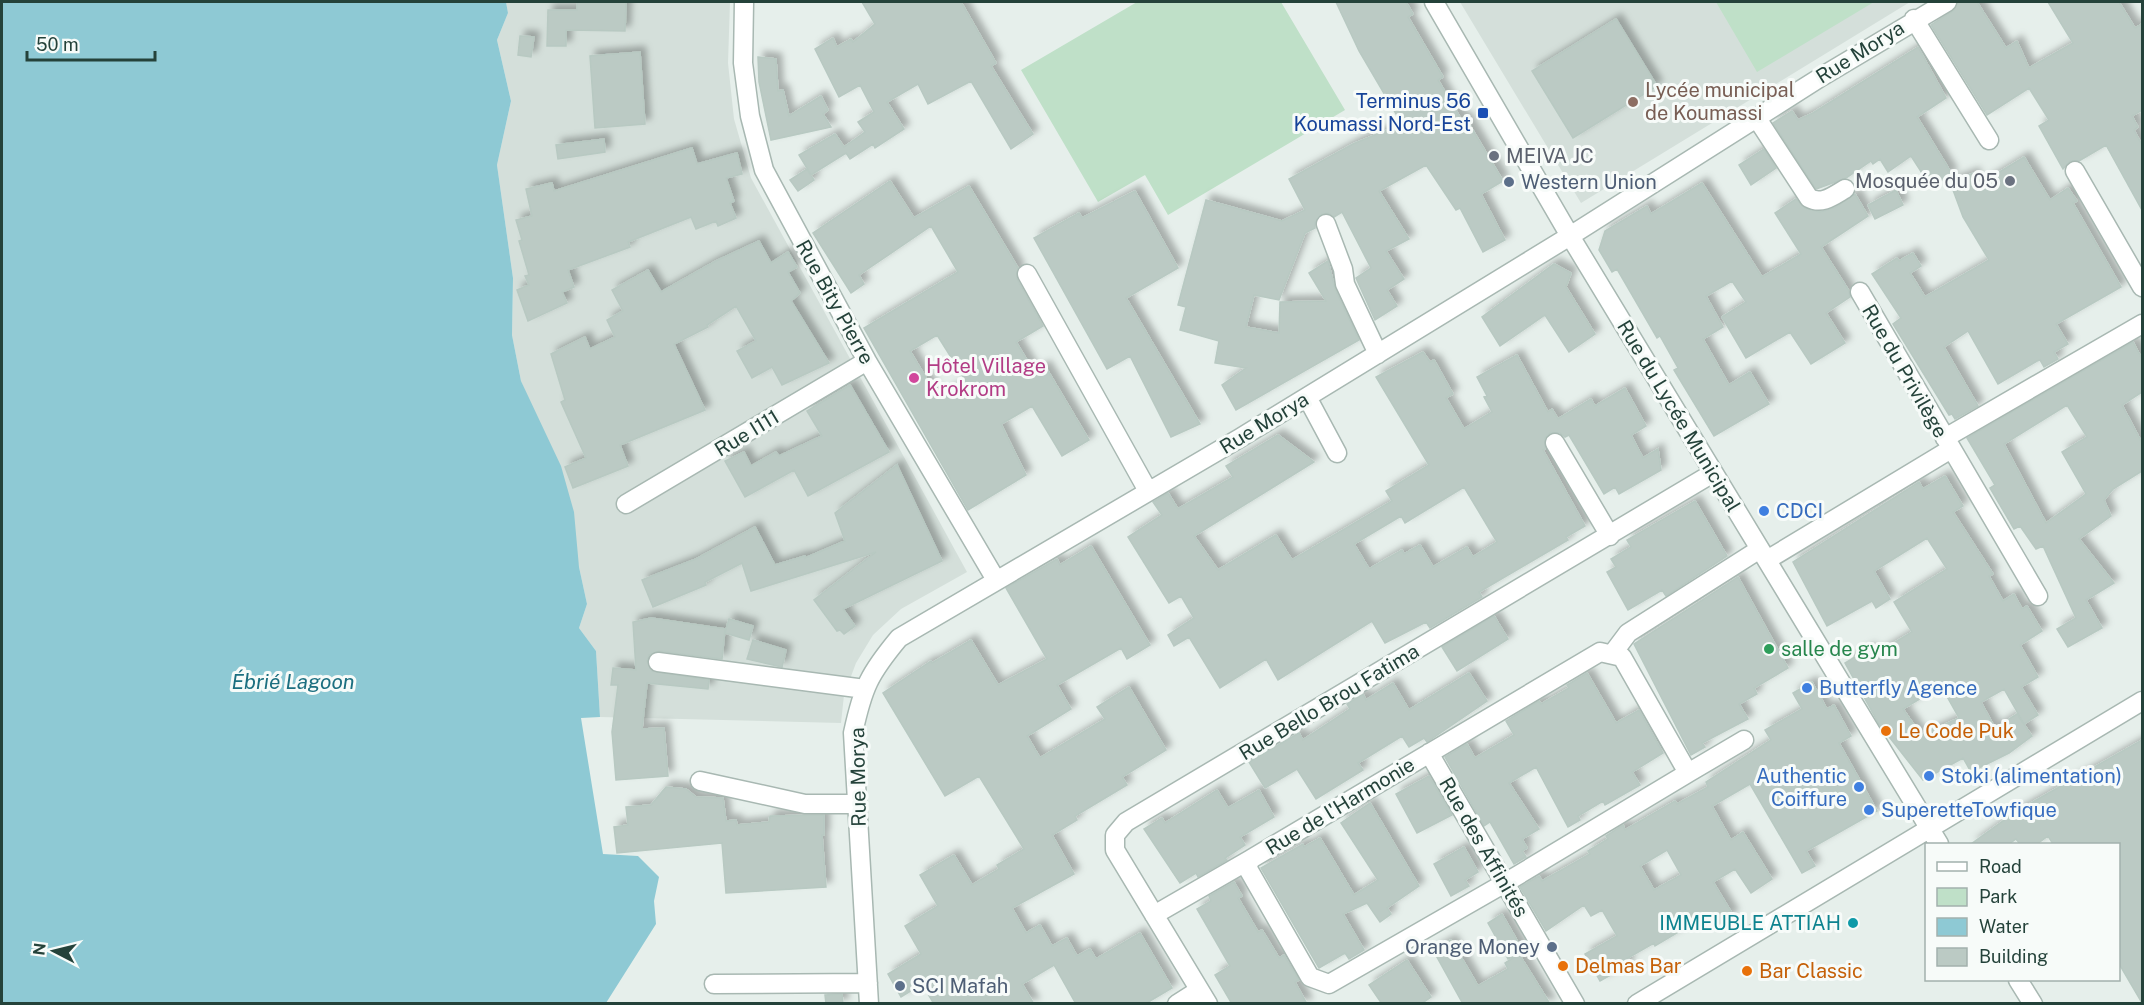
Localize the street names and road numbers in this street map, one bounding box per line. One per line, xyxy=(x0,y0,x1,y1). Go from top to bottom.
street label: Rue Morya xyxy=(1811,15,1909,89)
street label: Rue Bity Pierre xyxy=(791,236,879,368)
street label: Rue du Privilège xyxy=(1857,300,1953,442)
street label: Rue du Lycée Municipal xyxy=(1612,316,1746,516)
street label: Rue Morya xyxy=(1215,387,1313,459)
street label: Rue I111 xyxy=(710,404,784,462)
street label: Rue Bello Brou Fatima xyxy=(1235,639,1423,765)
street label: Rue Morya xyxy=(845,727,871,827)
street label: Rue de l'Harmonie xyxy=(1261,752,1419,860)
street label: Rue des Affinités xyxy=(1434,773,1534,921)

